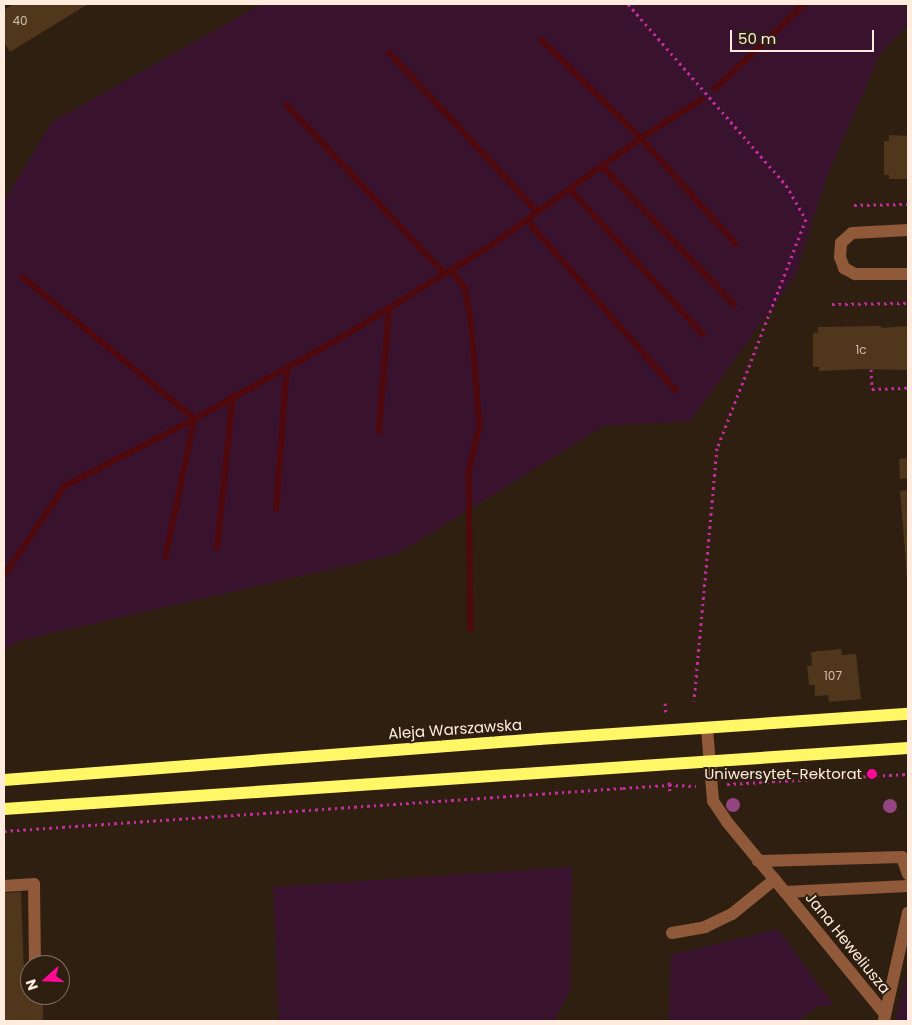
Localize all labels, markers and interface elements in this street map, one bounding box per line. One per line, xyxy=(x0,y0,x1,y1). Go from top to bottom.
house number: 40 xyxy=(12,14,28,28)
scale bar xyxy=(732,20,876,52)
text: 50 m xyxy=(738,28,776,49)
house number: 1c xyxy=(855,343,867,357)
house number: 107 xyxy=(824,669,842,683)
street label: Aleja Warszawska xyxy=(387,715,523,743)
place label: Uniwersytet-Rektorat xyxy=(704,765,862,783)
marker: Uniwersytet-Rektorat xyxy=(866,768,878,780)
street label: Jana Heweliusza xyxy=(802,889,894,997)
north arrow xyxy=(20,955,70,1005)
text: N xyxy=(21,976,43,993)

